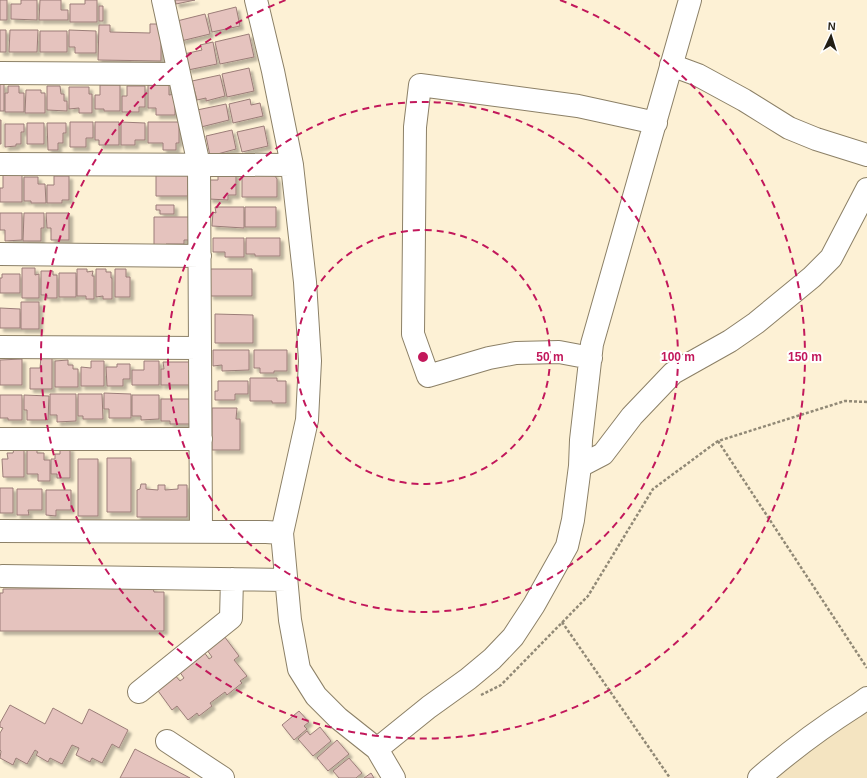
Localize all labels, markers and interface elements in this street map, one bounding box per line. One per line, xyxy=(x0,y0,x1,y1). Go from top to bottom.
north arrow xyxy=(811,16,851,56)
text: N xyxy=(827,20,836,32)
centre of rings xyxy=(416,350,430,364)
text: 50 m xyxy=(536,350,564,364)
text: 100 m xyxy=(661,350,695,364)
text: 150 m xyxy=(788,350,822,364)

